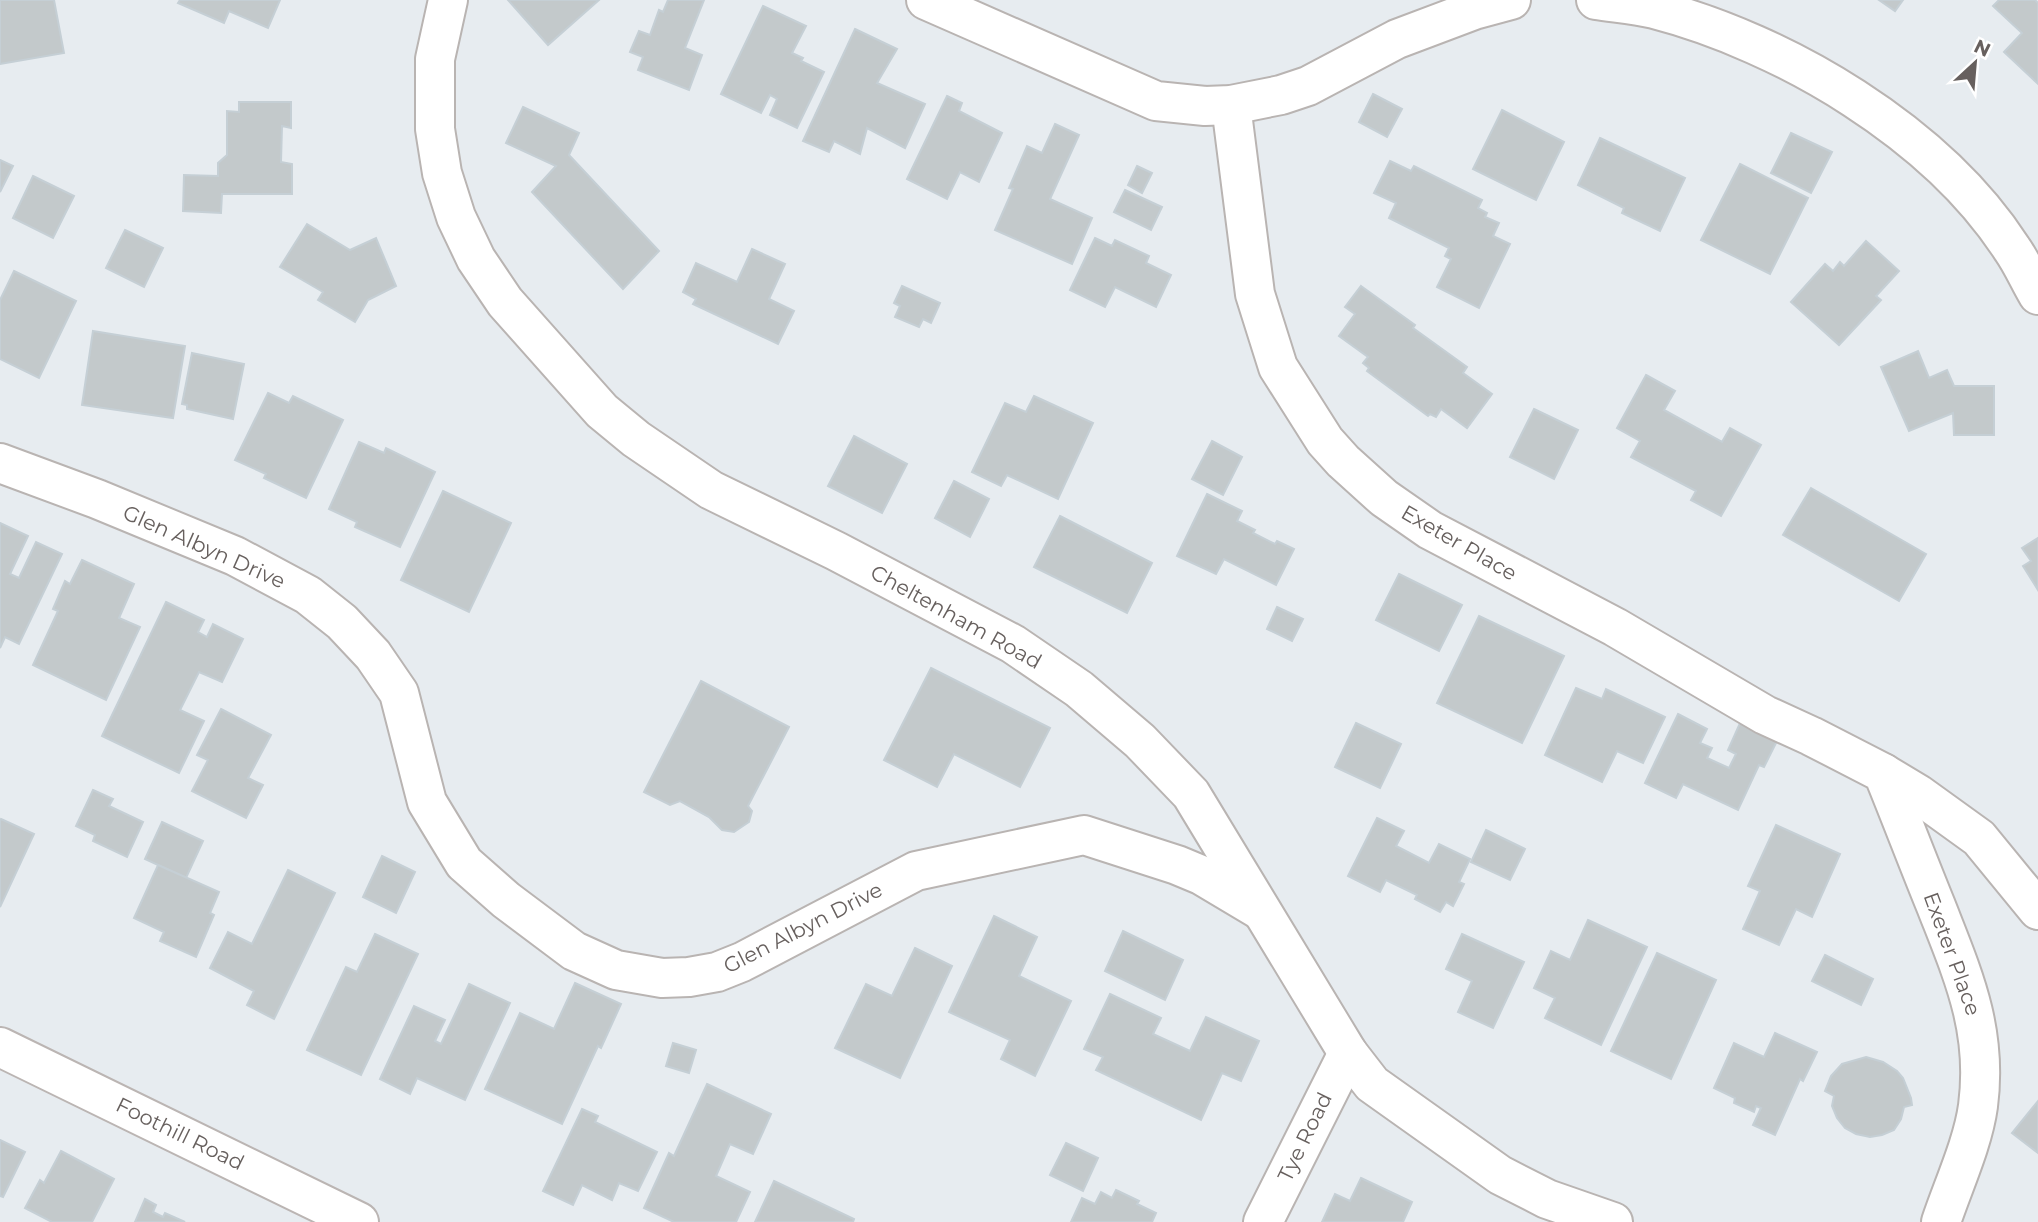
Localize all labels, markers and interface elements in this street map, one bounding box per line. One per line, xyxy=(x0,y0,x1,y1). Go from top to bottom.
north arrow xyxy=(1940,28,2010,98)
text: N xyxy=(1970,34,1994,62)
street label: Exeter Place xyxy=(1397,499,1522,586)
street label: Glen Albyn Drive xyxy=(119,500,289,594)
street label: Cheltenham Road xyxy=(866,559,1046,674)
street label: Glen Albyn Drive xyxy=(719,877,886,978)
street label: Exeter Place xyxy=(1919,889,1986,1019)
street label: Tye Road xyxy=(1272,1088,1337,1186)
street label: Foothill Road xyxy=(112,1092,248,1175)

